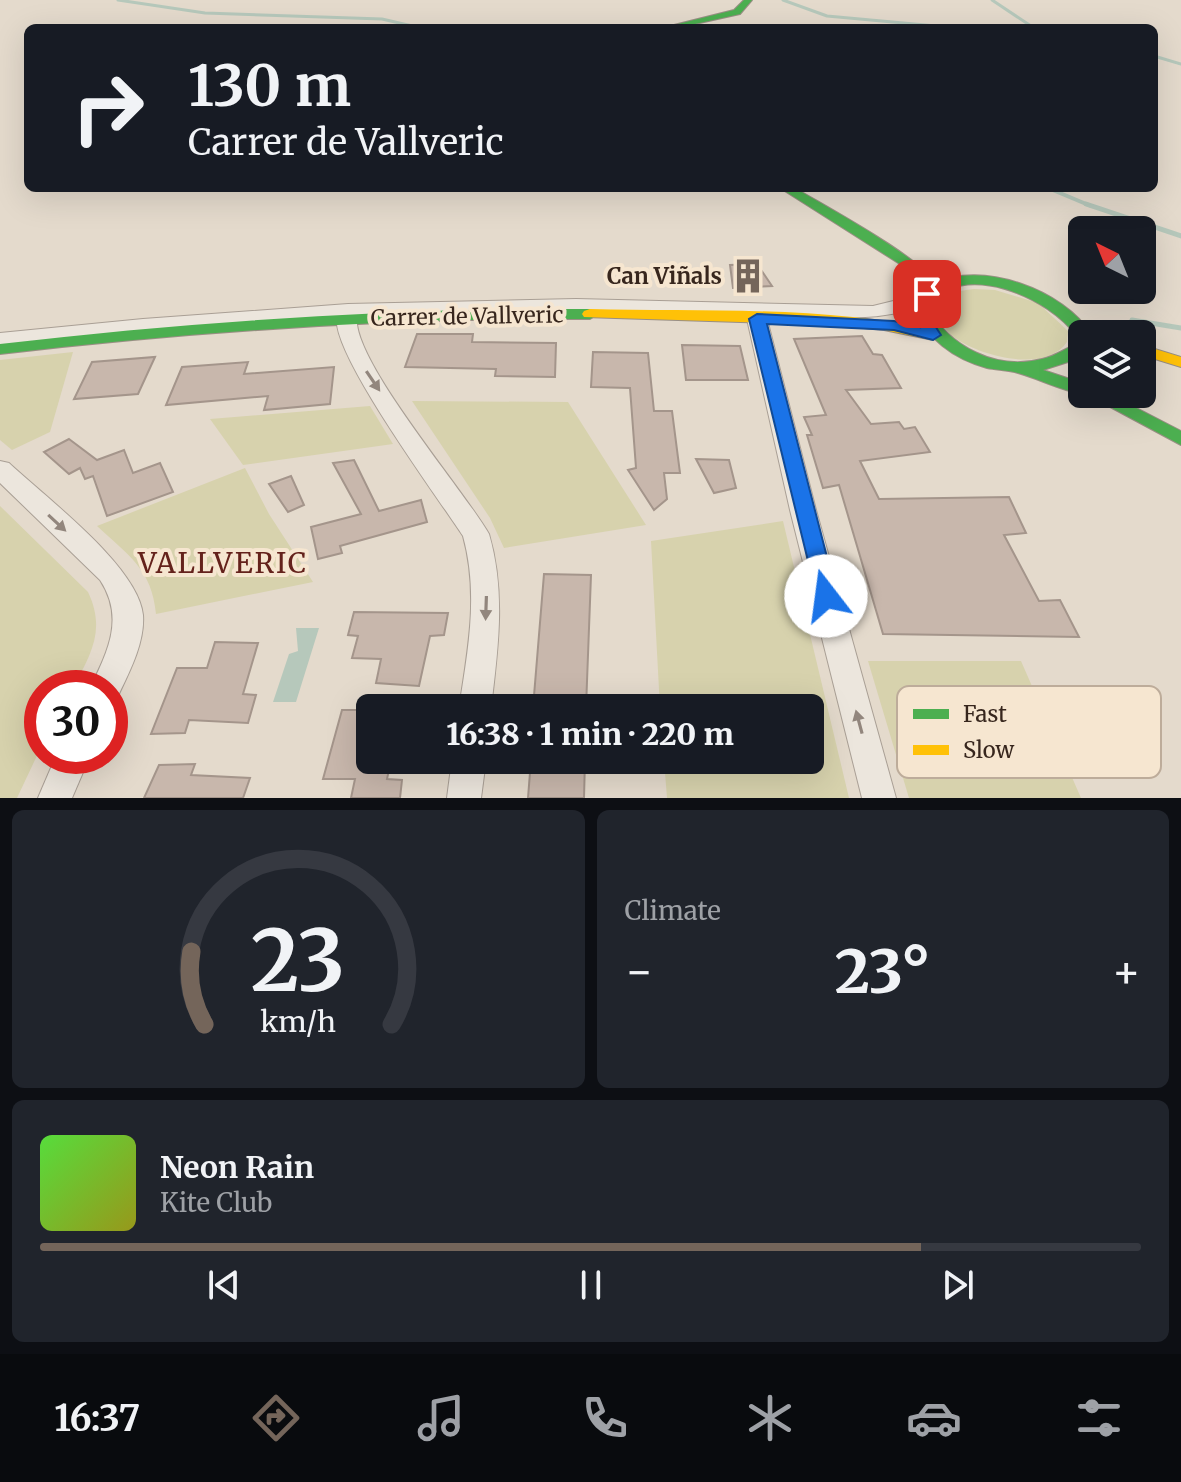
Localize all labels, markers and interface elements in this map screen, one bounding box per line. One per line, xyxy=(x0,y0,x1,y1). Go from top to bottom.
text: 130 m xyxy=(188,51,351,121)
icon: right xyxy=(56,56,160,160)
text: Carrer de Vallveric xyxy=(188,120,504,165)
north arrow xyxy=(1068,216,1156,304)
map controls xyxy=(1068,216,1156,408)
building icon: Can Viñals xyxy=(729,257,767,295)
pin xyxy=(893,260,961,328)
place label: Can Viñals xyxy=(607,262,722,290)
icon: arrive xyxy=(905,272,949,316)
street label: Carrer de Vallveric xyxy=(370,300,564,332)
button: layers xyxy=(1068,320,1156,408)
one-way arrow xyxy=(365,370,380,391)
one-way arrow xyxy=(47,513,66,531)
district label: VALLVERIC xyxy=(137,545,308,581)
position arrow xyxy=(784,554,868,638)
one-way arrow xyxy=(479,596,492,621)
speed limit sign: 30 xyxy=(24,670,128,774)
legend xyxy=(897,686,1161,778)
text: Fast xyxy=(963,700,1007,728)
one-way arrow xyxy=(853,710,865,735)
text: 16:38 · 1 min · 220 m xyxy=(446,715,734,753)
text: Slow xyxy=(963,736,1014,764)
text: Climate xyxy=(625,894,721,927)
text: 23 xyxy=(251,909,345,1014)
text: 23° xyxy=(835,934,931,1009)
text: − xyxy=(625,944,654,999)
text: + xyxy=(1112,944,1141,999)
text: km/h xyxy=(260,1004,336,1040)
text: Neon Rain xyxy=(160,1148,314,1186)
text: Kite Club xyxy=(160,1186,272,1219)
icon: previous xyxy=(202,1263,246,1307)
icon: pause xyxy=(569,1263,613,1307)
icon: next xyxy=(936,1263,980,1307)
icon: directions xyxy=(248,1390,304,1446)
icon: music xyxy=(413,1390,469,1446)
icon: phone xyxy=(577,1390,633,1446)
icon: climate xyxy=(742,1390,798,1446)
icon: car xyxy=(906,1390,962,1446)
icon: filters xyxy=(1071,1390,1127,1446)
text: 16:37 xyxy=(54,1396,140,1441)

